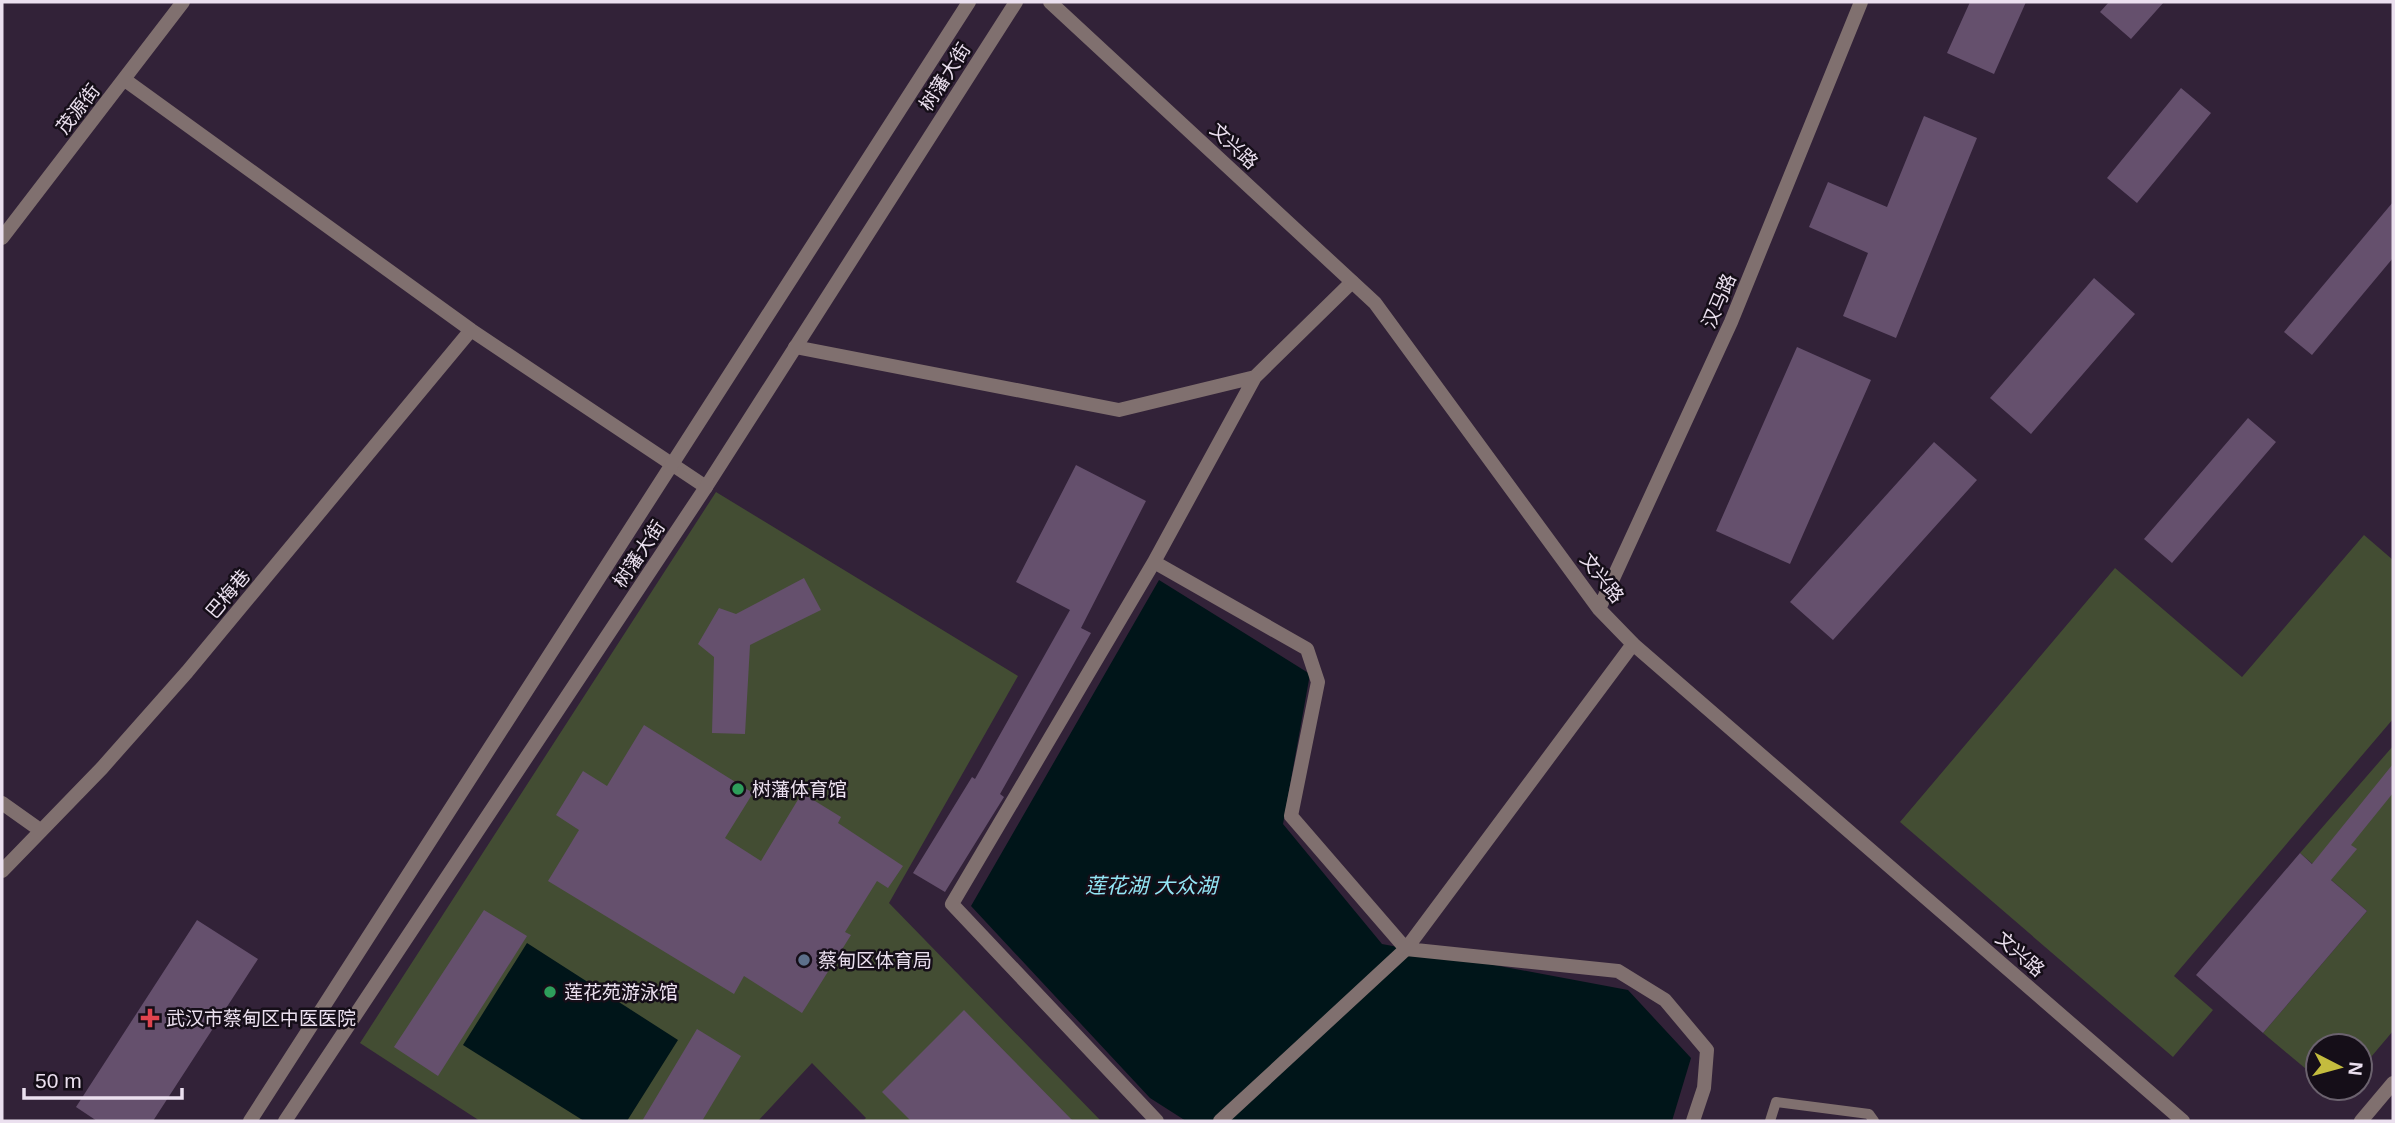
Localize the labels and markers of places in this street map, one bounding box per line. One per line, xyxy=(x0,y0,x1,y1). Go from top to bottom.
place label: 树藩体育馆 xyxy=(752,779,847,800)
marker: 树藩体育馆 xyxy=(730,781,746,797)
place label: 蔡甸区体育局 xyxy=(818,950,932,971)
marker: 蔡甸区体育局 xyxy=(796,952,812,968)
place label: 莲花苑游泳馆 xyxy=(564,982,678,1003)
marker: 莲花苑游泳馆 xyxy=(542,984,558,1000)
marker: 武汉市蔡甸区中医医院 xyxy=(140,1008,160,1028)
place label: 武汉市蔡甸区中医医院 xyxy=(166,1008,356,1029)

